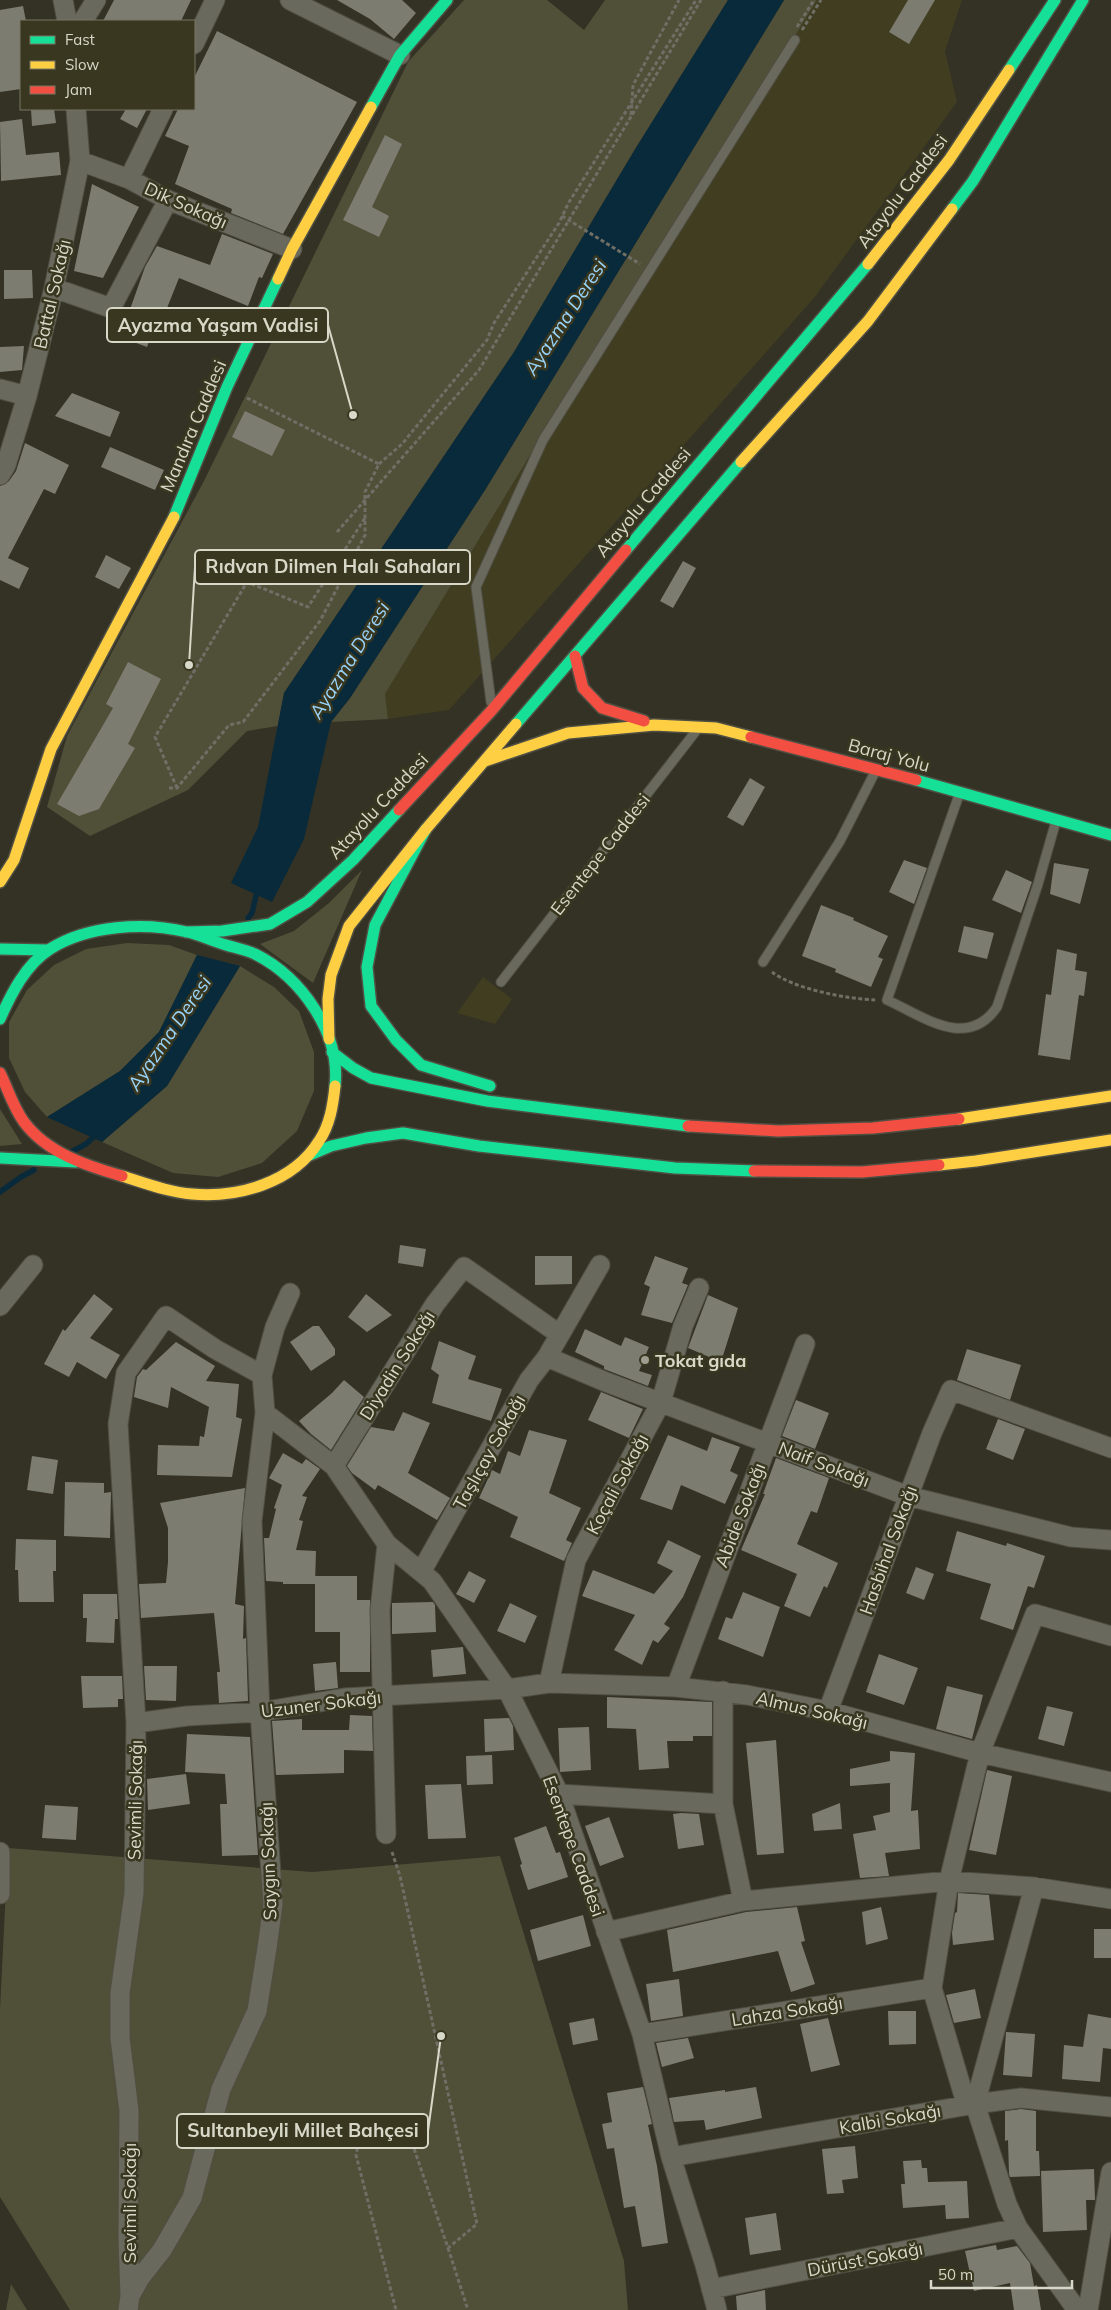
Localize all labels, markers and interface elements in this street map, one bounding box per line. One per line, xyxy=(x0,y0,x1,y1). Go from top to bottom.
legend xyxy=(20,20,195,110)
text: Fast xyxy=(65,30,95,49)
text: Slow xyxy=(65,55,99,74)
text: Jam xyxy=(65,80,92,99)
street label: Atayolu Caddesi xyxy=(852,130,952,252)
street label: Dik Sokağı xyxy=(141,177,231,233)
street label: Battal Sokağı xyxy=(28,237,76,351)
water label: Ayazma Deresi xyxy=(518,254,612,380)
callout: Ayazma Yaşam Vadisi xyxy=(107,308,328,342)
text: Ayazma Yaşam Vadisi xyxy=(117,313,319,337)
street label: Mandıra Caddesi xyxy=(155,356,231,496)
street label: Atayolu Caddesi xyxy=(590,442,696,562)
callout: Rıdvan Dilmen Halı Sahaları xyxy=(195,550,470,584)
text: Rıdvan Dilmen Halı Sahaları xyxy=(205,554,461,578)
water label: Ayazma Deresi xyxy=(303,597,395,724)
street label: Baraj Yolu xyxy=(846,733,932,777)
street label: Atayolu Caddesi xyxy=(323,748,433,864)
street label: Esentepe Caddesi xyxy=(545,788,655,920)
water label: Ayazma Deresi xyxy=(121,971,216,1096)
street label: Diyadin Sokağı xyxy=(354,1306,440,1424)
place label: Tokat gıda xyxy=(655,1349,746,1372)
marker: Tokat gıda xyxy=(639,1354,651,1366)
street label: Taşlıçay Sokağı xyxy=(448,1390,530,1514)
street label: Koçali Sokağı xyxy=(581,1430,653,1538)
street label: Naif Sokağı xyxy=(775,1436,873,1492)
street label: Abide Sokağı xyxy=(710,1459,770,1571)
street label: Hasbihal Sokağı xyxy=(854,1482,922,1618)
street label: Uzuner Sokağı xyxy=(260,1685,382,1723)
street label: Almus Sokağı xyxy=(754,1686,870,1734)
street label: Sevimli Sokağı xyxy=(122,1740,148,1860)
street label: Esentepe Caddesi xyxy=(538,1772,610,1920)
street label: Saygın Sokağı xyxy=(254,1801,282,1921)
street label: Lahza Sokağı xyxy=(730,1991,844,2031)
street label: Kalbi Sokağı xyxy=(837,2099,943,2139)
callout: Sultanbeyli Millet Bahçesi xyxy=(177,2114,428,2148)
text: Sultanbeyli Millet Bahçesi xyxy=(187,2118,419,2142)
street label: Sevimli Sokağı xyxy=(118,2143,141,2263)
street label: Dürüst Sokağı xyxy=(805,2237,925,2281)
scale bar xyxy=(931,2258,1072,2290)
text: 50 m xyxy=(938,2265,973,2284)

